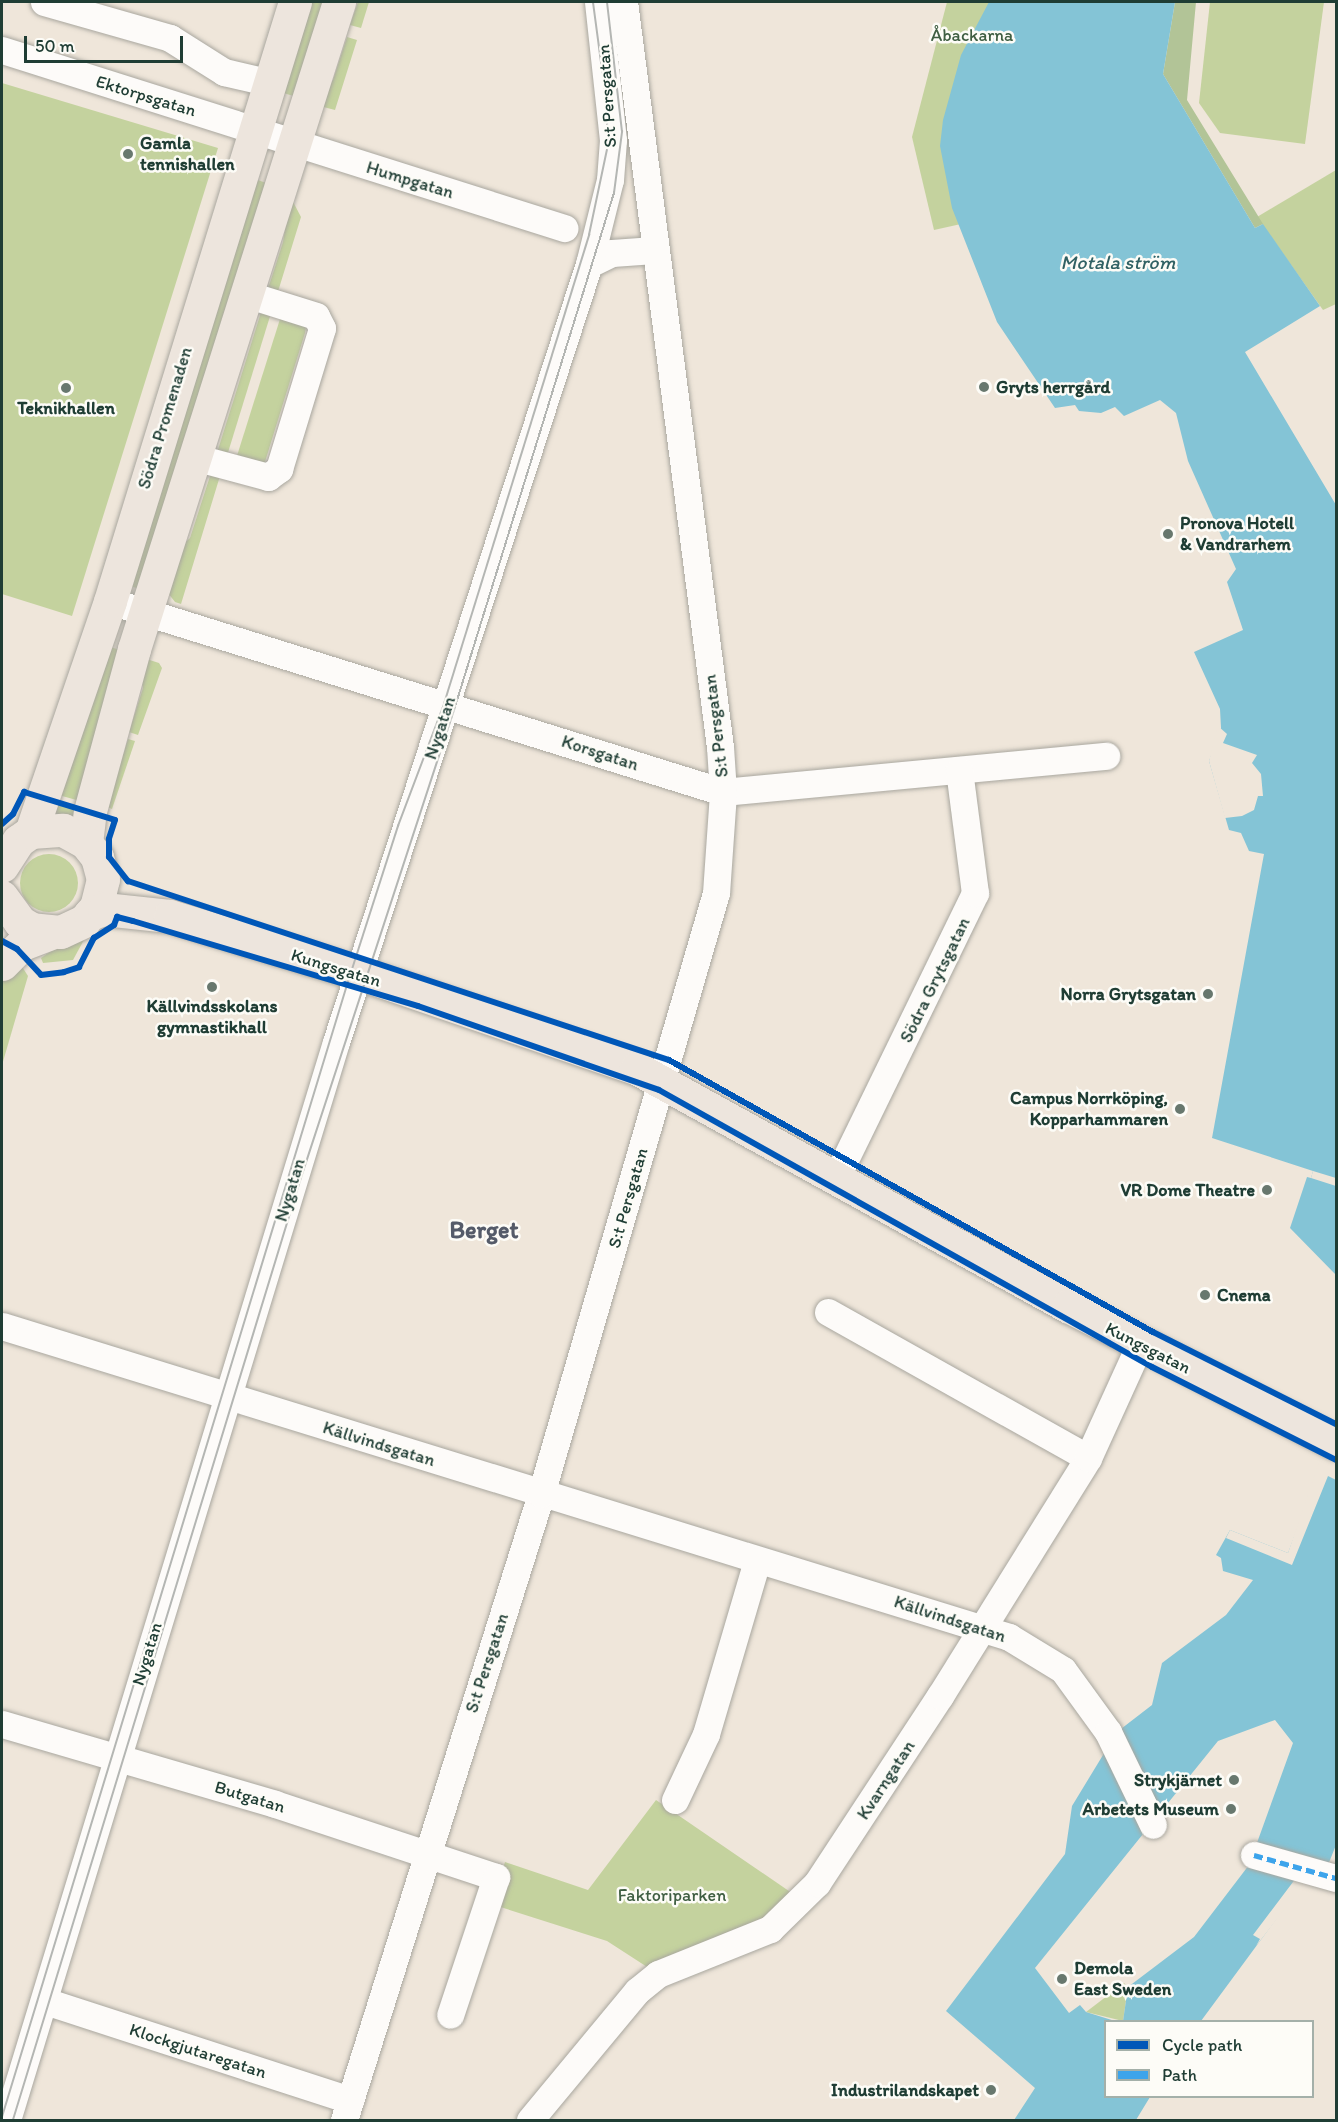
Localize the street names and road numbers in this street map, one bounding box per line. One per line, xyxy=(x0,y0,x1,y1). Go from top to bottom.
street label: S:t Persgatan xyxy=(593,44,621,148)
street label: Ektorpsgatan xyxy=(93,71,199,121)
street label: Humpgatan xyxy=(364,156,456,204)
street label: Södra Promenaden xyxy=(133,345,197,491)
street label: S:t Persgatan xyxy=(699,674,733,778)
street label: Nygatan xyxy=(420,694,460,762)
street label: Korsgatan xyxy=(559,730,641,776)
street label: Södra Grytsgatan xyxy=(895,914,975,1046)
street label: Kungsgatan xyxy=(288,944,384,992)
street label: S:t Persgatan xyxy=(603,1146,653,1250)
street label: Nygatan xyxy=(270,1156,310,1224)
street label: Kungsgatan xyxy=(1102,1317,1194,1379)
street label: Källvindsgatan xyxy=(320,1417,438,1471)
street label: Källvindsgatan xyxy=(891,1591,1009,1647)
street label: S:t Persgatan xyxy=(461,1611,513,1715)
street label: Nygatan xyxy=(127,1620,167,1688)
street label: Kvarngatan xyxy=(852,1736,920,1824)
street label: Butgatan xyxy=(212,1776,288,1818)
street label: Klockgjutaregatan xyxy=(127,2019,269,2083)

